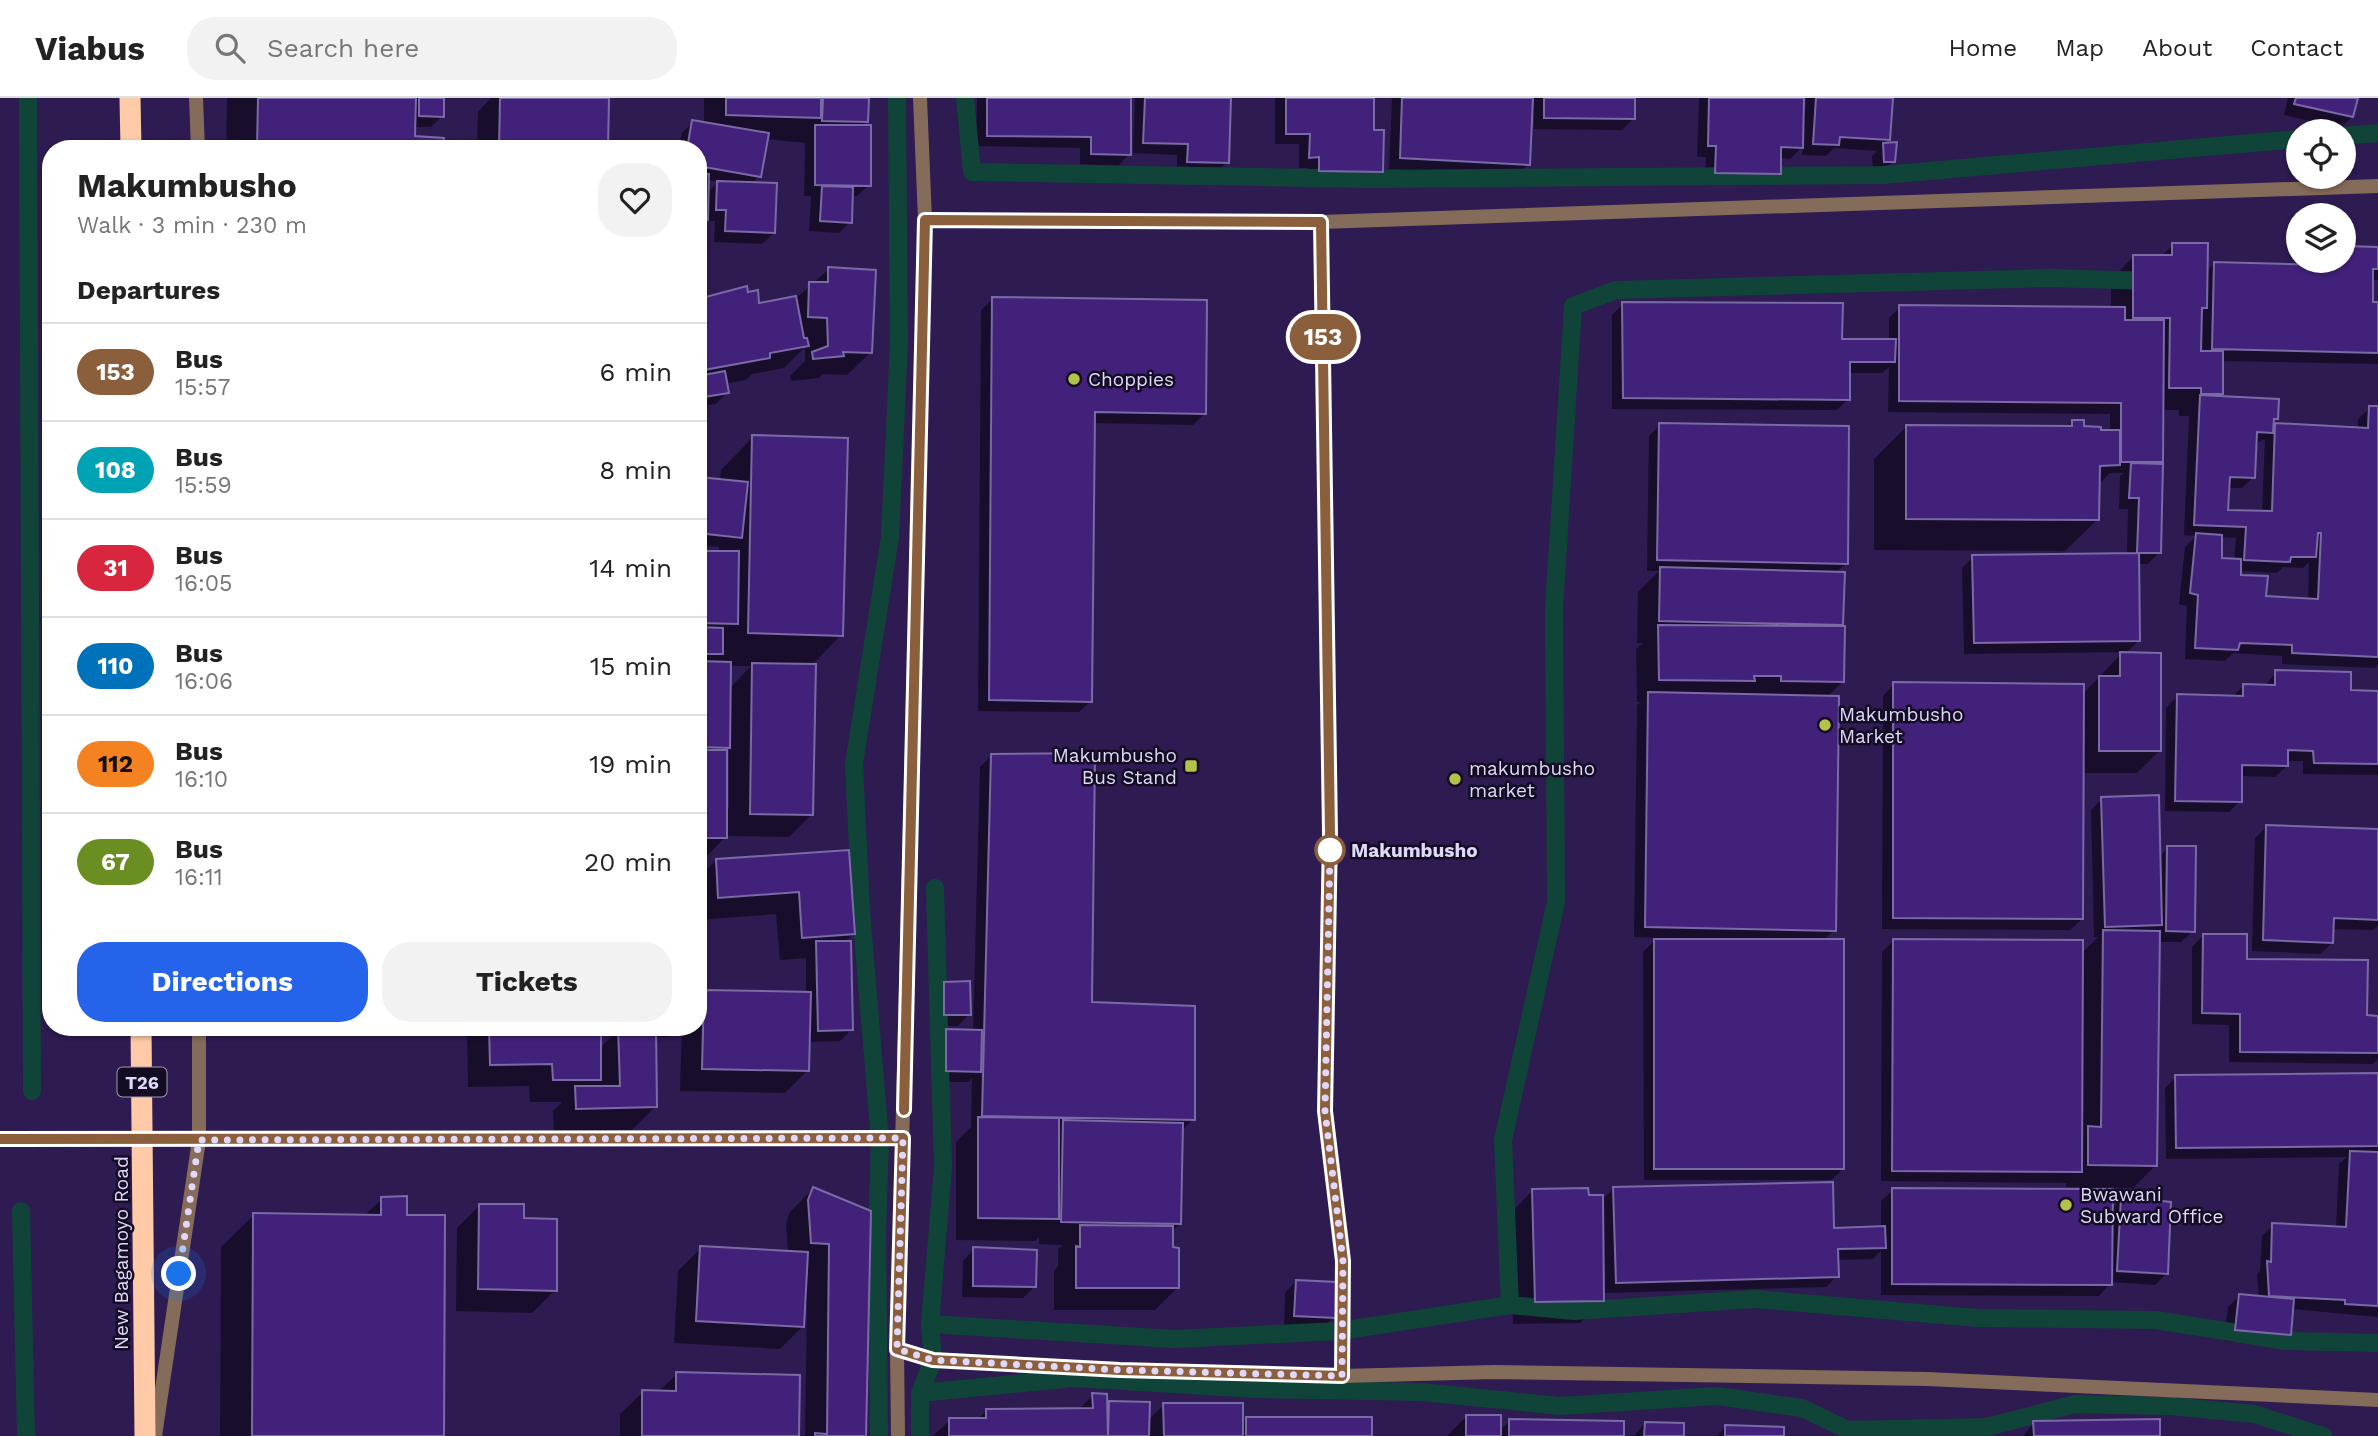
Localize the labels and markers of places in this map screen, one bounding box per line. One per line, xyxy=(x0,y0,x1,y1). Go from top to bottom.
place label: Choppies xyxy=(1088,368,1174,391)
marker: Choppies xyxy=(1066,371,1082,387)
place label: Makumbusho Market xyxy=(1839,703,1963,748)
marker: Makumbusho Market xyxy=(1817,717,1833,733)
place label: Makumbusho Bus Stand xyxy=(1053,744,1177,789)
place label: makumbusho market xyxy=(1469,757,1595,802)
marker: Makumbusho Bus Stand xyxy=(1183,758,1199,774)
marker: makumbusho market xyxy=(1447,771,1463,787)
marker: Makumbusho xyxy=(1315,835,1345,865)
place label: Makumbusho xyxy=(1351,839,1478,862)
place label: Bwawani Subward Office xyxy=(2080,1183,2224,1228)
marker: Bwawani Subward Office xyxy=(2058,1197,2074,1213)

